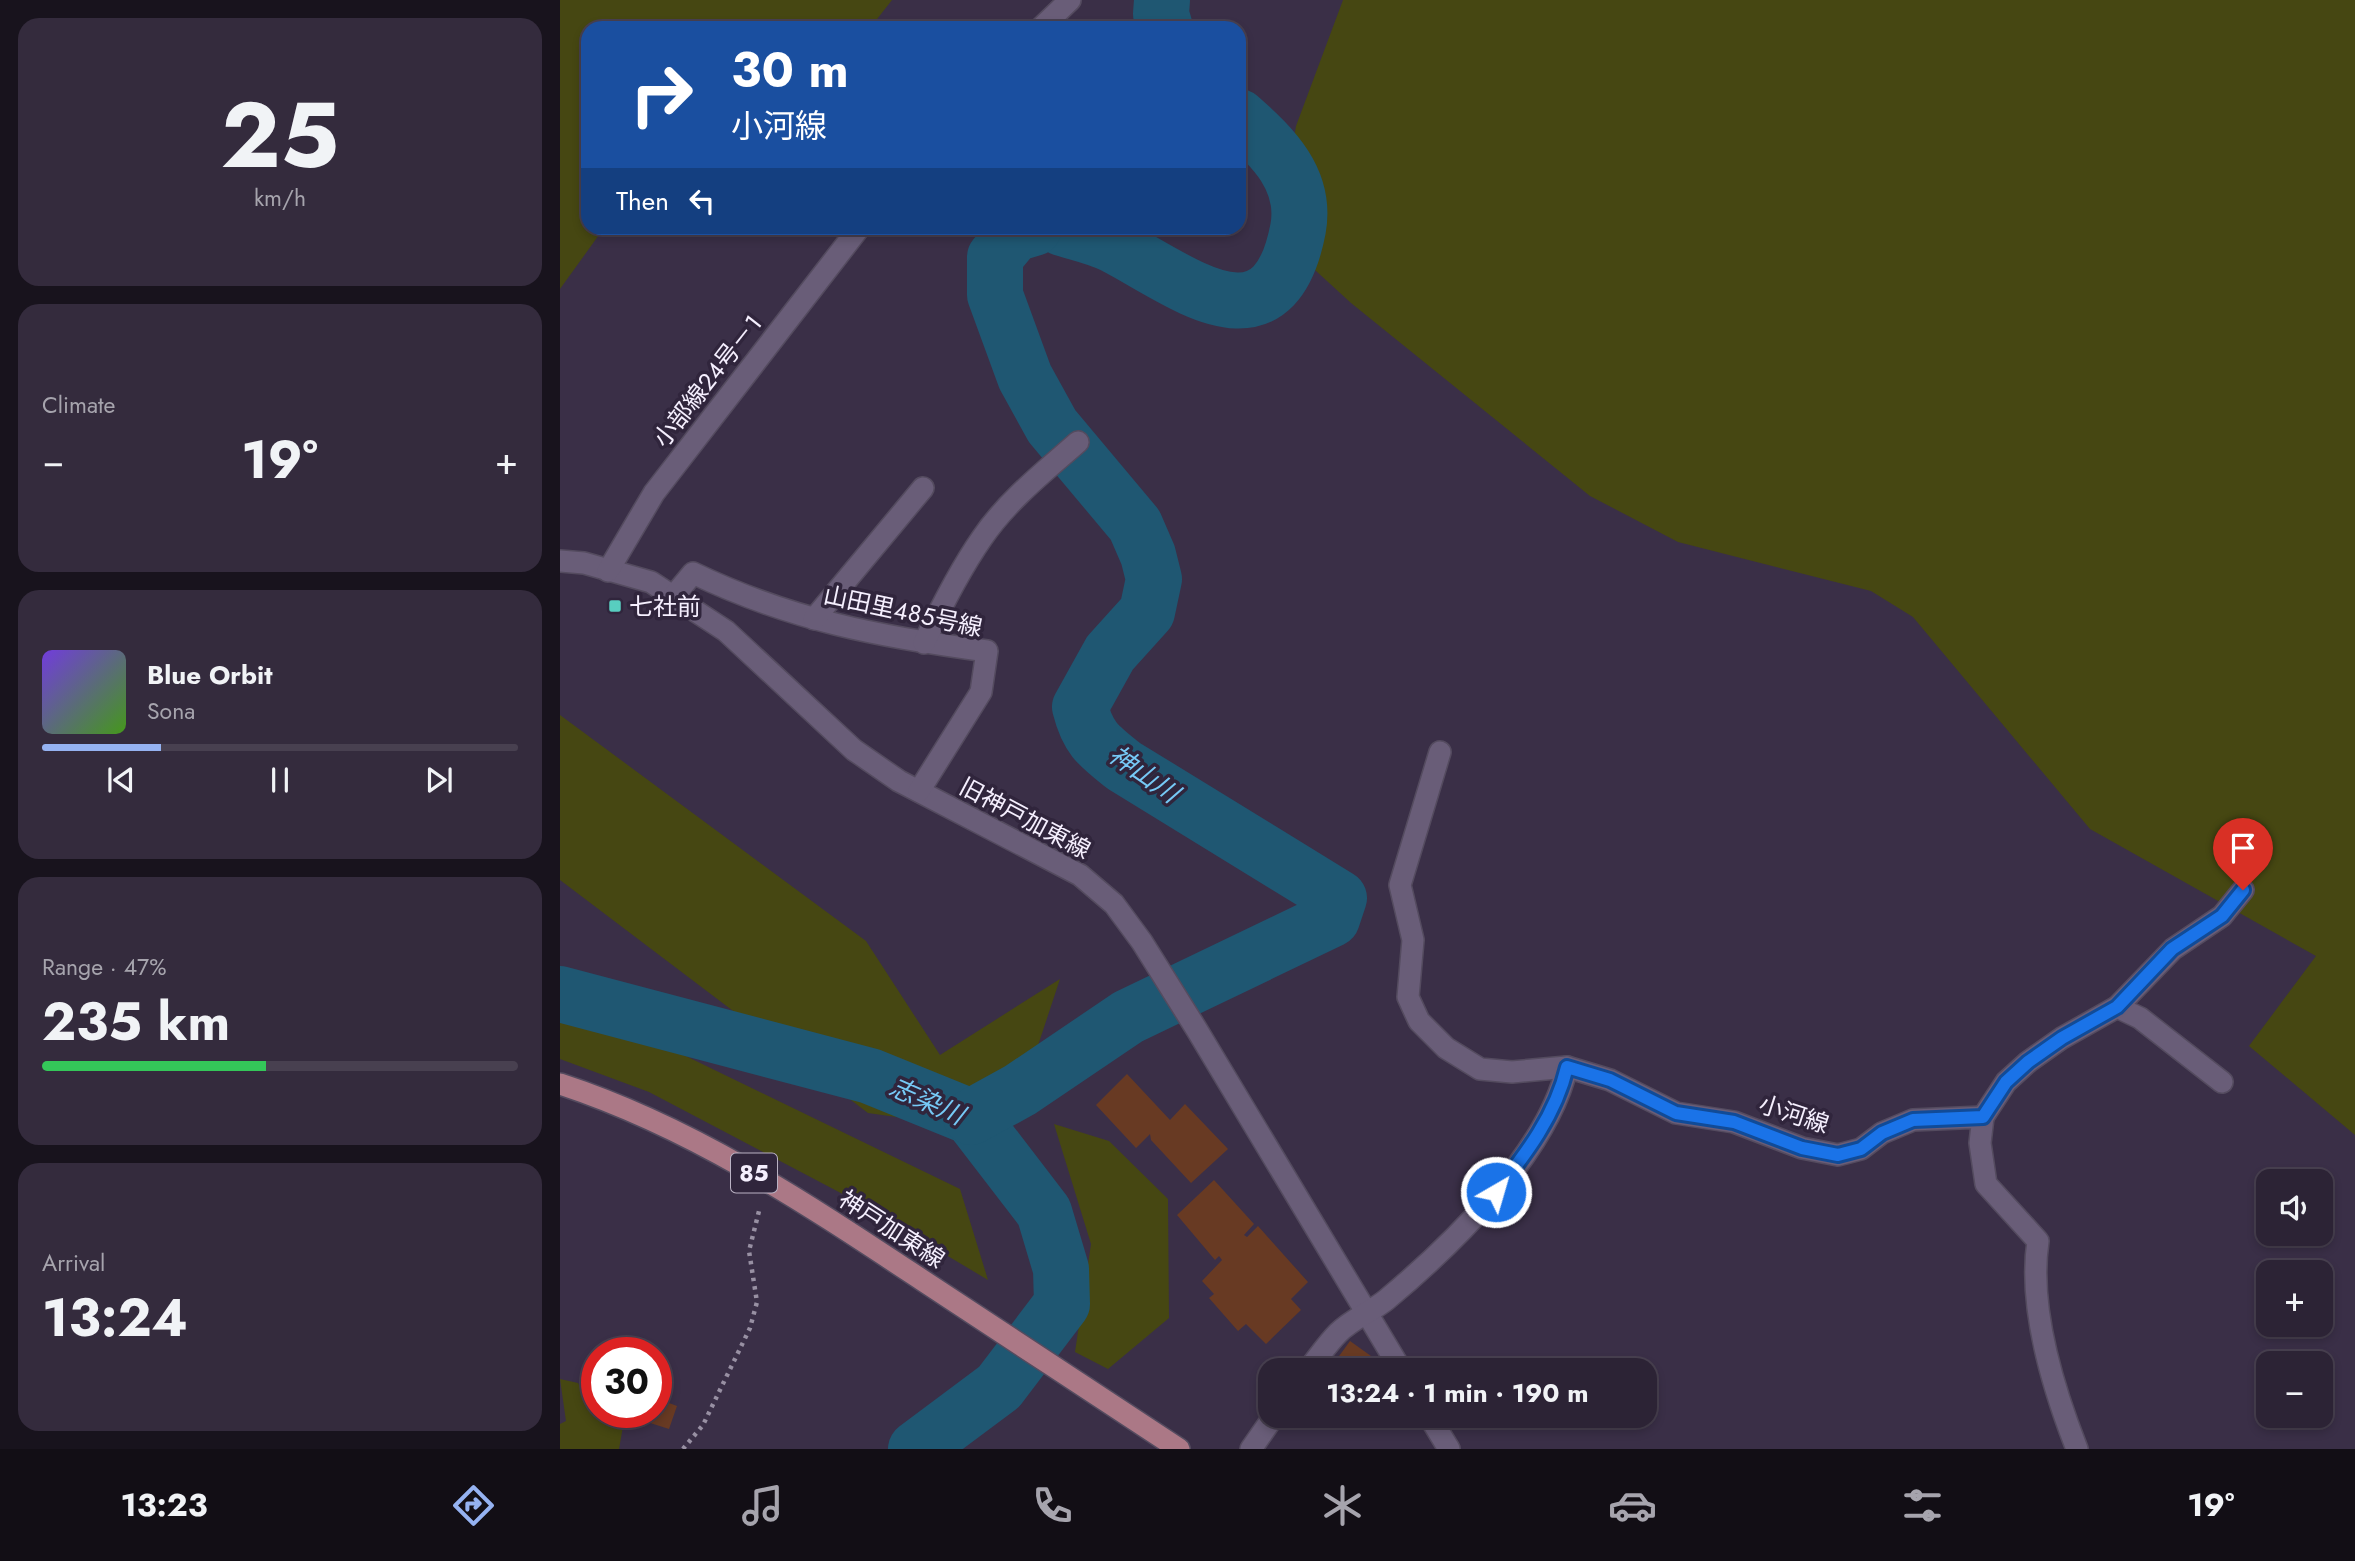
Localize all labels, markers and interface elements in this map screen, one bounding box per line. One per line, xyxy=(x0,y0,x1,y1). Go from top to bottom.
text: 30 m xyxy=(731,35,849,105)
icon: right xyxy=(616,49,707,140)
text: 25 xyxy=(221,70,339,201)
text: 小河線 xyxy=(731,103,827,149)
text: km/h xyxy=(254,181,306,215)
text: Then xyxy=(616,182,669,220)
icon: left xyxy=(683,182,721,220)
street label: 小部線２４号－１ xyxy=(644,305,772,455)
text: Climate xyxy=(42,388,115,422)
text: 19° xyxy=(241,422,318,498)
text: − xyxy=(42,433,64,488)
text: + xyxy=(495,433,518,488)
street label: 山田里４８５号線 xyxy=(820,577,986,645)
place label: 七社前 xyxy=(629,589,701,624)
marker: 七社前 xyxy=(607,598,623,614)
text: Blue Orbit xyxy=(147,656,272,694)
text: Sona xyxy=(147,694,195,728)
water label: 神山川 xyxy=(1101,736,1189,814)
icon: previous xyxy=(102,761,140,799)
icon: pause xyxy=(261,761,299,799)
icon: next xyxy=(420,761,458,799)
street label: 旧神戸加東線 xyxy=(953,769,1097,867)
pin xyxy=(2213,818,2273,890)
icon: arrive xyxy=(2224,829,2262,867)
text: Range · 47% xyxy=(42,950,166,984)
text: 235 km xyxy=(42,984,230,1060)
water label: 志染川 xyxy=(884,1068,973,1135)
street label: 小河線 xyxy=(1754,1086,1834,1142)
road number: 85 xyxy=(731,1154,777,1192)
position arrow xyxy=(1459,1155,1533,1229)
map controls xyxy=(2256,1169,2333,1428)
button: sound xyxy=(2256,1169,2333,1246)
street label: 神戸加東線 xyxy=(832,1182,952,1276)
text: Arrival xyxy=(42,1246,105,1280)
button: + xyxy=(2256,1260,2333,1337)
text: 13:24 xyxy=(42,1280,188,1356)
speed limit sign: 30 xyxy=(581,1337,672,1428)
button: − xyxy=(2256,1351,2333,1428)
text: 13:24 · 1 min · 190 m xyxy=(1326,1374,1589,1412)
icon: directions xyxy=(449,1481,498,1530)
icon: music xyxy=(738,1481,787,1530)
icon: phone xyxy=(1028,1481,1077,1530)
icon: climate xyxy=(1318,1481,1367,1530)
icon: car xyxy=(1608,1481,1657,1530)
icon: filters xyxy=(1898,1481,1947,1530)
text: 13:23 xyxy=(120,1482,208,1528)
text: 19° xyxy=(2187,1482,2235,1528)

